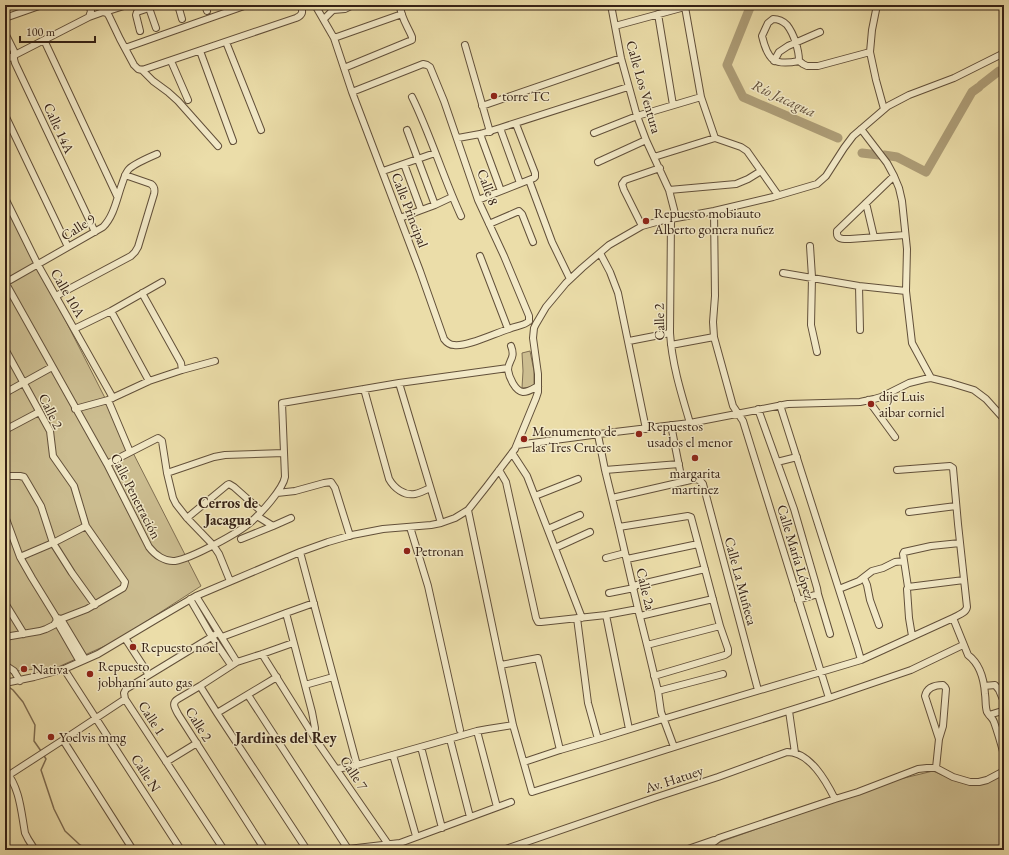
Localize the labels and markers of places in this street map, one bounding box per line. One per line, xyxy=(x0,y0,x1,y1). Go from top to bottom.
place label: torre TC xyxy=(502,87,550,105)
marker: torre TC xyxy=(489,91,499,101)
place label: Repuesto mobiauto Alberto gomera nuñez xyxy=(653,204,775,238)
marker: Repuesto mobiauto Alberto gomera nuñez xyxy=(641,216,651,226)
place label: dije Luis aibar corniel xyxy=(879,387,945,421)
marker: dije Luis aibar corniel xyxy=(866,399,876,409)
place label: Repuestos usados el menor xyxy=(647,417,733,451)
place label: Monumento de las Tres Cruces xyxy=(532,422,617,456)
marker: Repuestos usados el menor xyxy=(634,429,644,439)
marker: Monumento de las Tres Cruces xyxy=(519,434,529,444)
marker: margarita martinez xyxy=(690,453,700,463)
place label: margarita martinez xyxy=(670,464,721,498)
place label: Petronan xyxy=(415,542,464,560)
marker: Petronan xyxy=(402,546,412,556)
place label: Repuesto noel xyxy=(141,638,219,656)
marker: Repuesto noel xyxy=(128,642,138,652)
place label: Repuesto jobhanni auto gas xyxy=(97,657,193,691)
place label: Nativa xyxy=(32,660,68,678)
marker: Nativa xyxy=(19,664,29,674)
marker: Repuesto jobhanni auto gas xyxy=(85,669,95,679)
place label: Yoelvis mmg xyxy=(59,728,127,746)
marker: Yoelvis mmg xyxy=(46,732,56,742)

